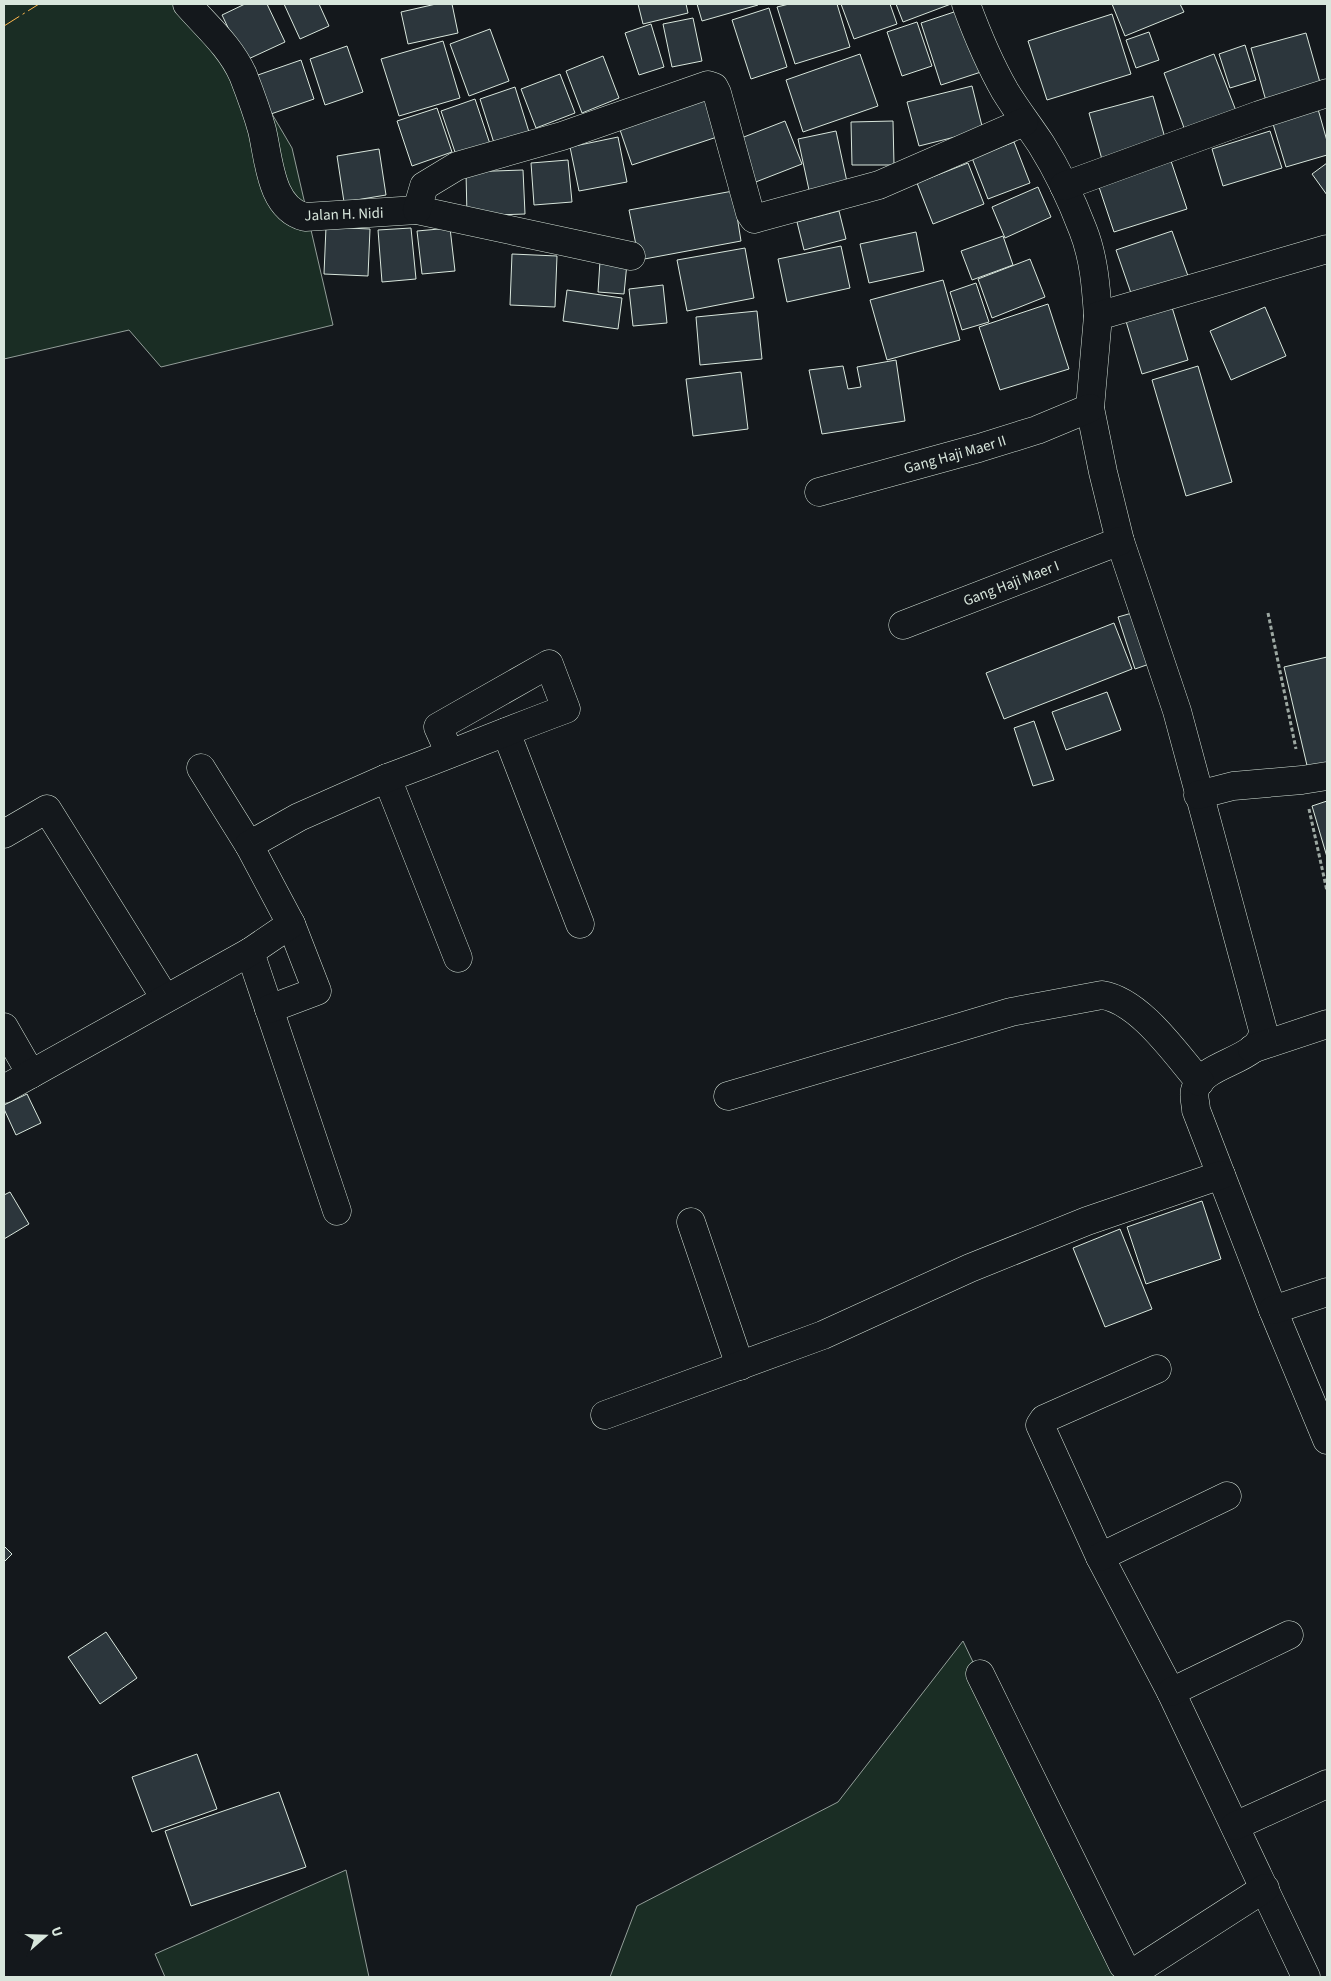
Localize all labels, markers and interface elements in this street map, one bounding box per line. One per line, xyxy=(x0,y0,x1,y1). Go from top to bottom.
street label: Jalan H. Nidi xyxy=(304,203,384,226)
street label: Gang Haji Maer II xyxy=(901,430,1009,479)
street label: Gang Haji Maer I xyxy=(960,555,1062,612)
north arrow xyxy=(20,1911,70,1961)
text: U xyxy=(45,1924,67,1940)

